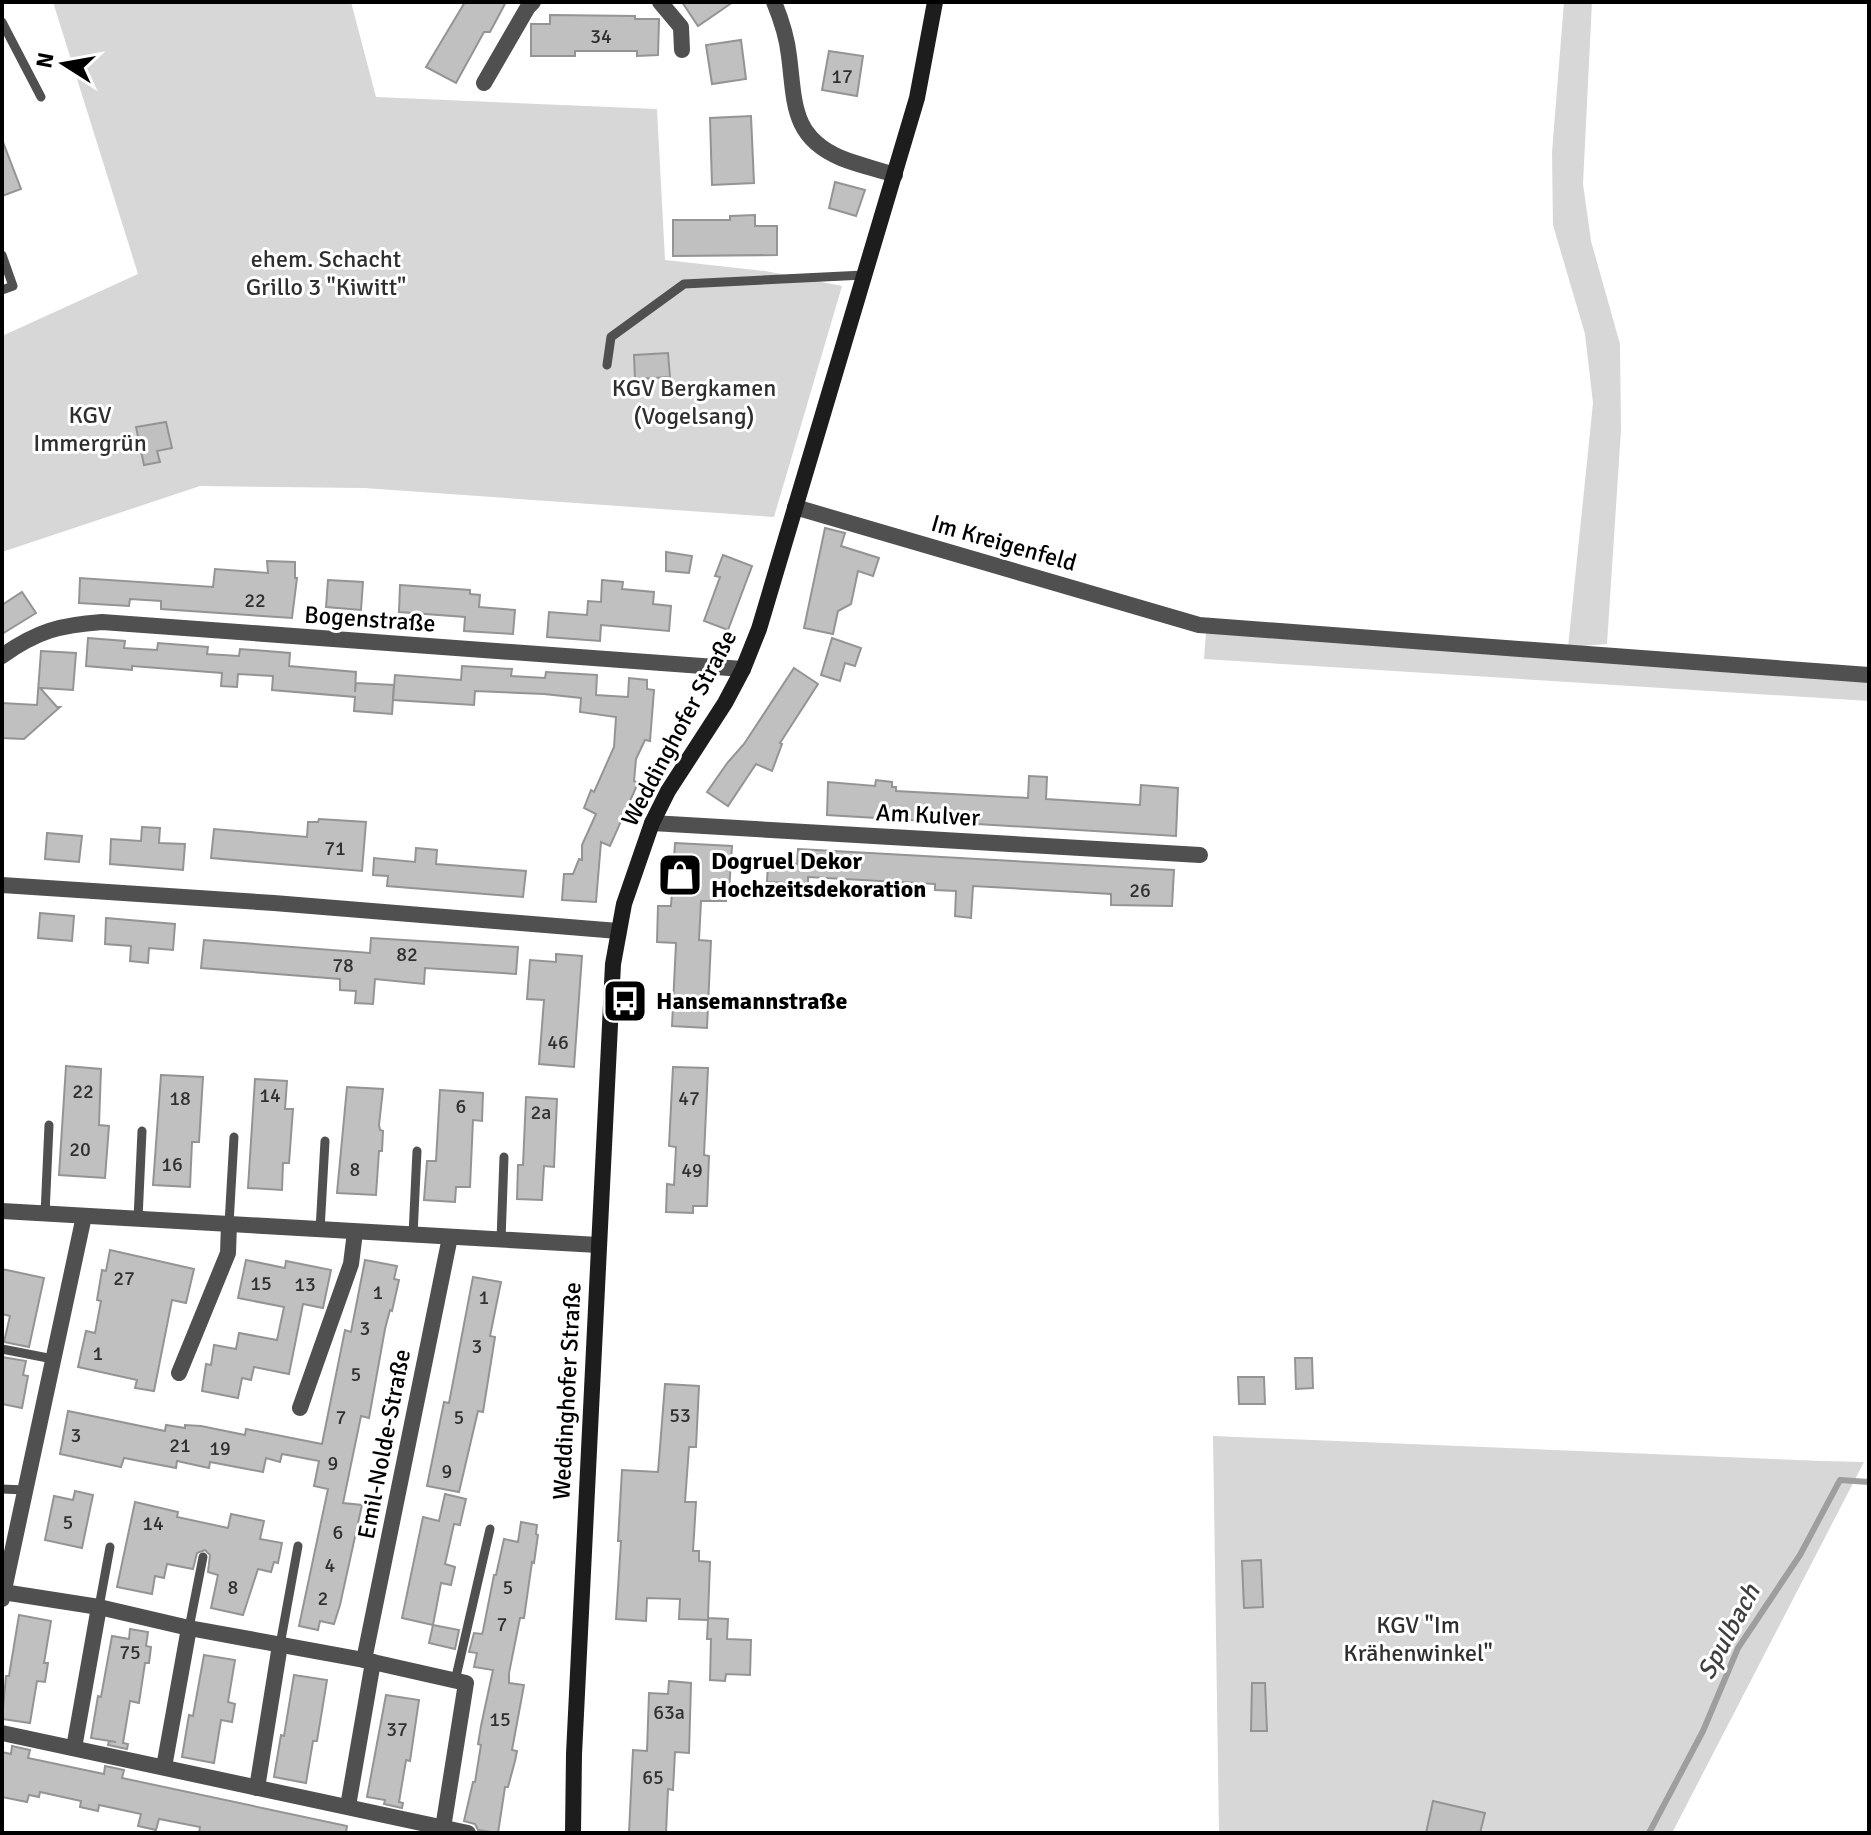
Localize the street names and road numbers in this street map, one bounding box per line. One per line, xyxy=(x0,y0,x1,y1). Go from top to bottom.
street label: Im Kreigenfeld xyxy=(928,508,1080,578)
street label: Bogenstraße xyxy=(303,599,437,639)
street label: Weddinghofer Straße xyxy=(615,625,743,831)
street label: Am Kulver xyxy=(875,797,981,833)
street label: Weddinghofer Straße xyxy=(546,1281,588,1501)
street label: Emil-Nolde-Straße xyxy=(351,1346,417,1542)

